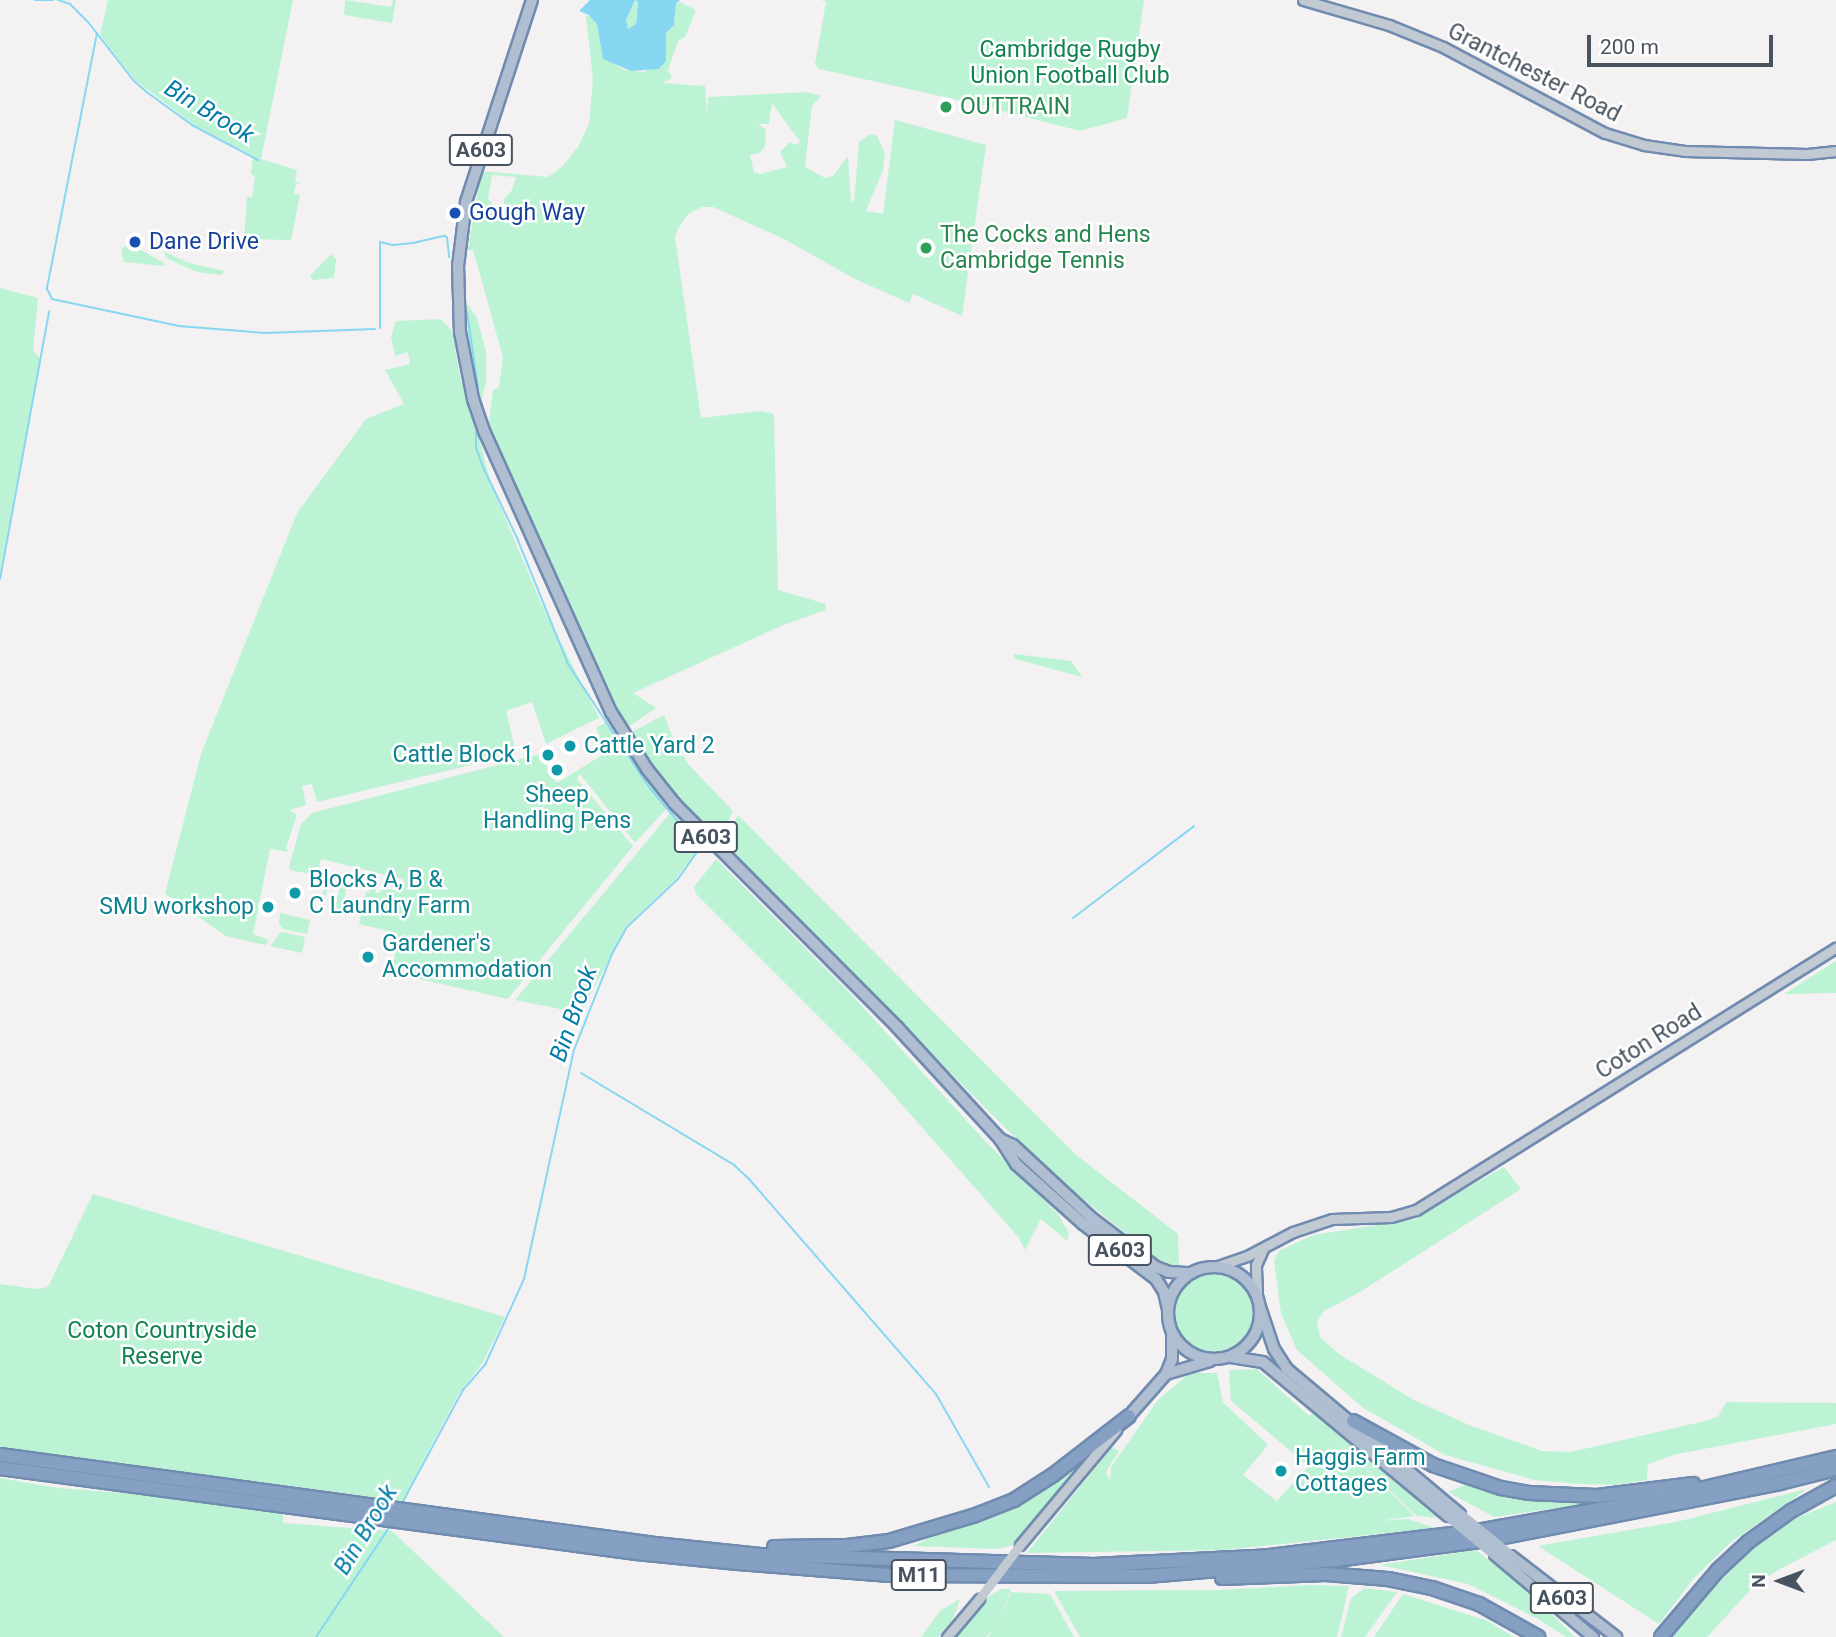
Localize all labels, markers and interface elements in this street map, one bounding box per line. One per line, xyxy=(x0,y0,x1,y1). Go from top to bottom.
street label: Grantchester Road xyxy=(1443,17,1625,129)
scale bar xyxy=(1591,21,1776,65)
text: 200 m xyxy=(1600,35,1659,59)
park label: Cambridge Rugby Union Football Club xyxy=(970,36,1170,90)
water label: Bin Brook xyxy=(159,74,259,150)
place label: OUTTRAIN xyxy=(960,93,1070,121)
marker: OUTTRAIN xyxy=(938,99,954,115)
road number: A603 xyxy=(448,132,514,168)
place label: Gough Way xyxy=(469,199,585,227)
marker: Gough Way xyxy=(447,205,463,221)
place label: The Cocks and Hens Cambridge Tennis xyxy=(940,221,1151,275)
place label: Dane Drive xyxy=(149,228,259,256)
marker: Dane Drive xyxy=(127,234,143,250)
marker: The Cocks and Hens Cambridge Tennis xyxy=(918,240,934,256)
place label: Cattle Yard 2 xyxy=(584,732,715,760)
marker: Cattle Yard 2 xyxy=(562,738,578,754)
place label: Cattle Block 1 xyxy=(393,741,534,769)
marker: Cattle Block 1 xyxy=(540,747,556,763)
marker: Sheep Handling Pens xyxy=(549,762,565,778)
place label: Sheep Handling Pens xyxy=(483,781,631,835)
road number: A603 xyxy=(673,820,739,854)
place label: Blocks A, B & C Laundry Farm xyxy=(309,866,470,920)
marker: Blocks A, B & C Laundry Farm xyxy=(287,885,303,901)
place label: SMU workshop xyxy=(99,893,254,921)
marker: SMU workshop xyxy=(260,899,276,915)
place label: Gardener's Accommodation xyxy=(382,930,552,984)
marker: Gardener's Accommodation xyxy=(360,949,376,965)
water label: Bin Brook xyxy=(544,962,604,1066)
street label: Coton Road xyxy=(1591,999,1707,1085)
road number: A603 xyxy=(1087,1232,1153,1268)
park label: Coton Countryside Reserve xyxy=(67,1317,257,1371)
place label: Haggis Farm Cottages xyxy=(1295,1444,1426,1498)
marker: Haggis Farm Cottages xyxy=(1273,1463,1289,1479)
water label: Bin Brook xyxy=(328,1480,404,1580)
north arrow xyxy=(1745,1546,1815,1616)
road number: M11 xyxy=(889,1558,949,1592)
text: N xyxy=(1747,1574,1770,1588)
road number: A603 xyxy=(1529,1580,1595,1616)

